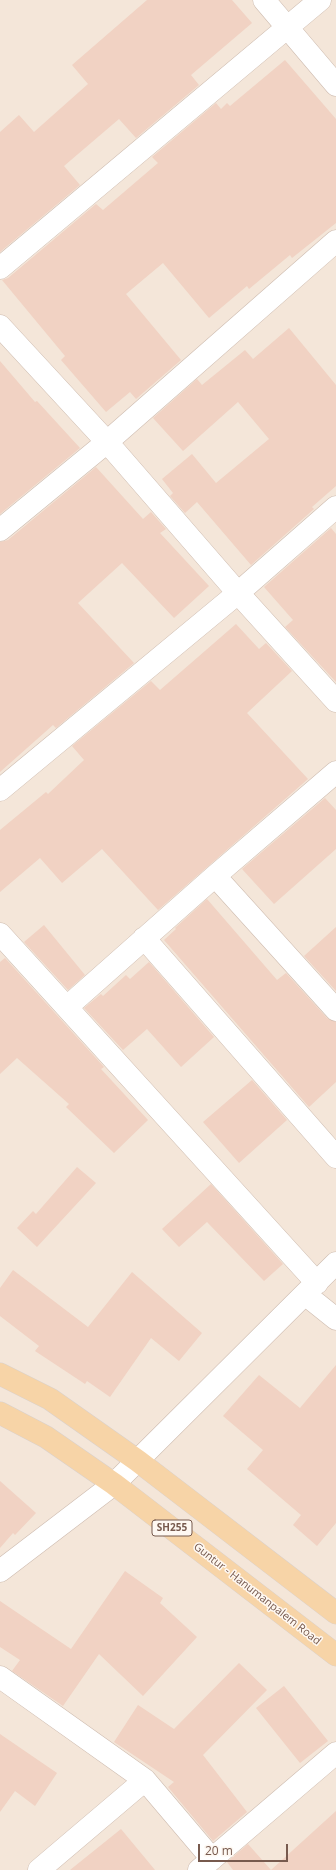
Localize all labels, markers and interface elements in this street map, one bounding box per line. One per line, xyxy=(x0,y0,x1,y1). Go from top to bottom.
road number: SH255 xyxy=(152,1520,192,1536)
street label: Guntur - Hanumanpalem Road xyxy=(191,1540,323,1648)
scale bar xyxy=(200,1836,290,1862)
text: 20 m xyxy=(205,1842,233,1859)

